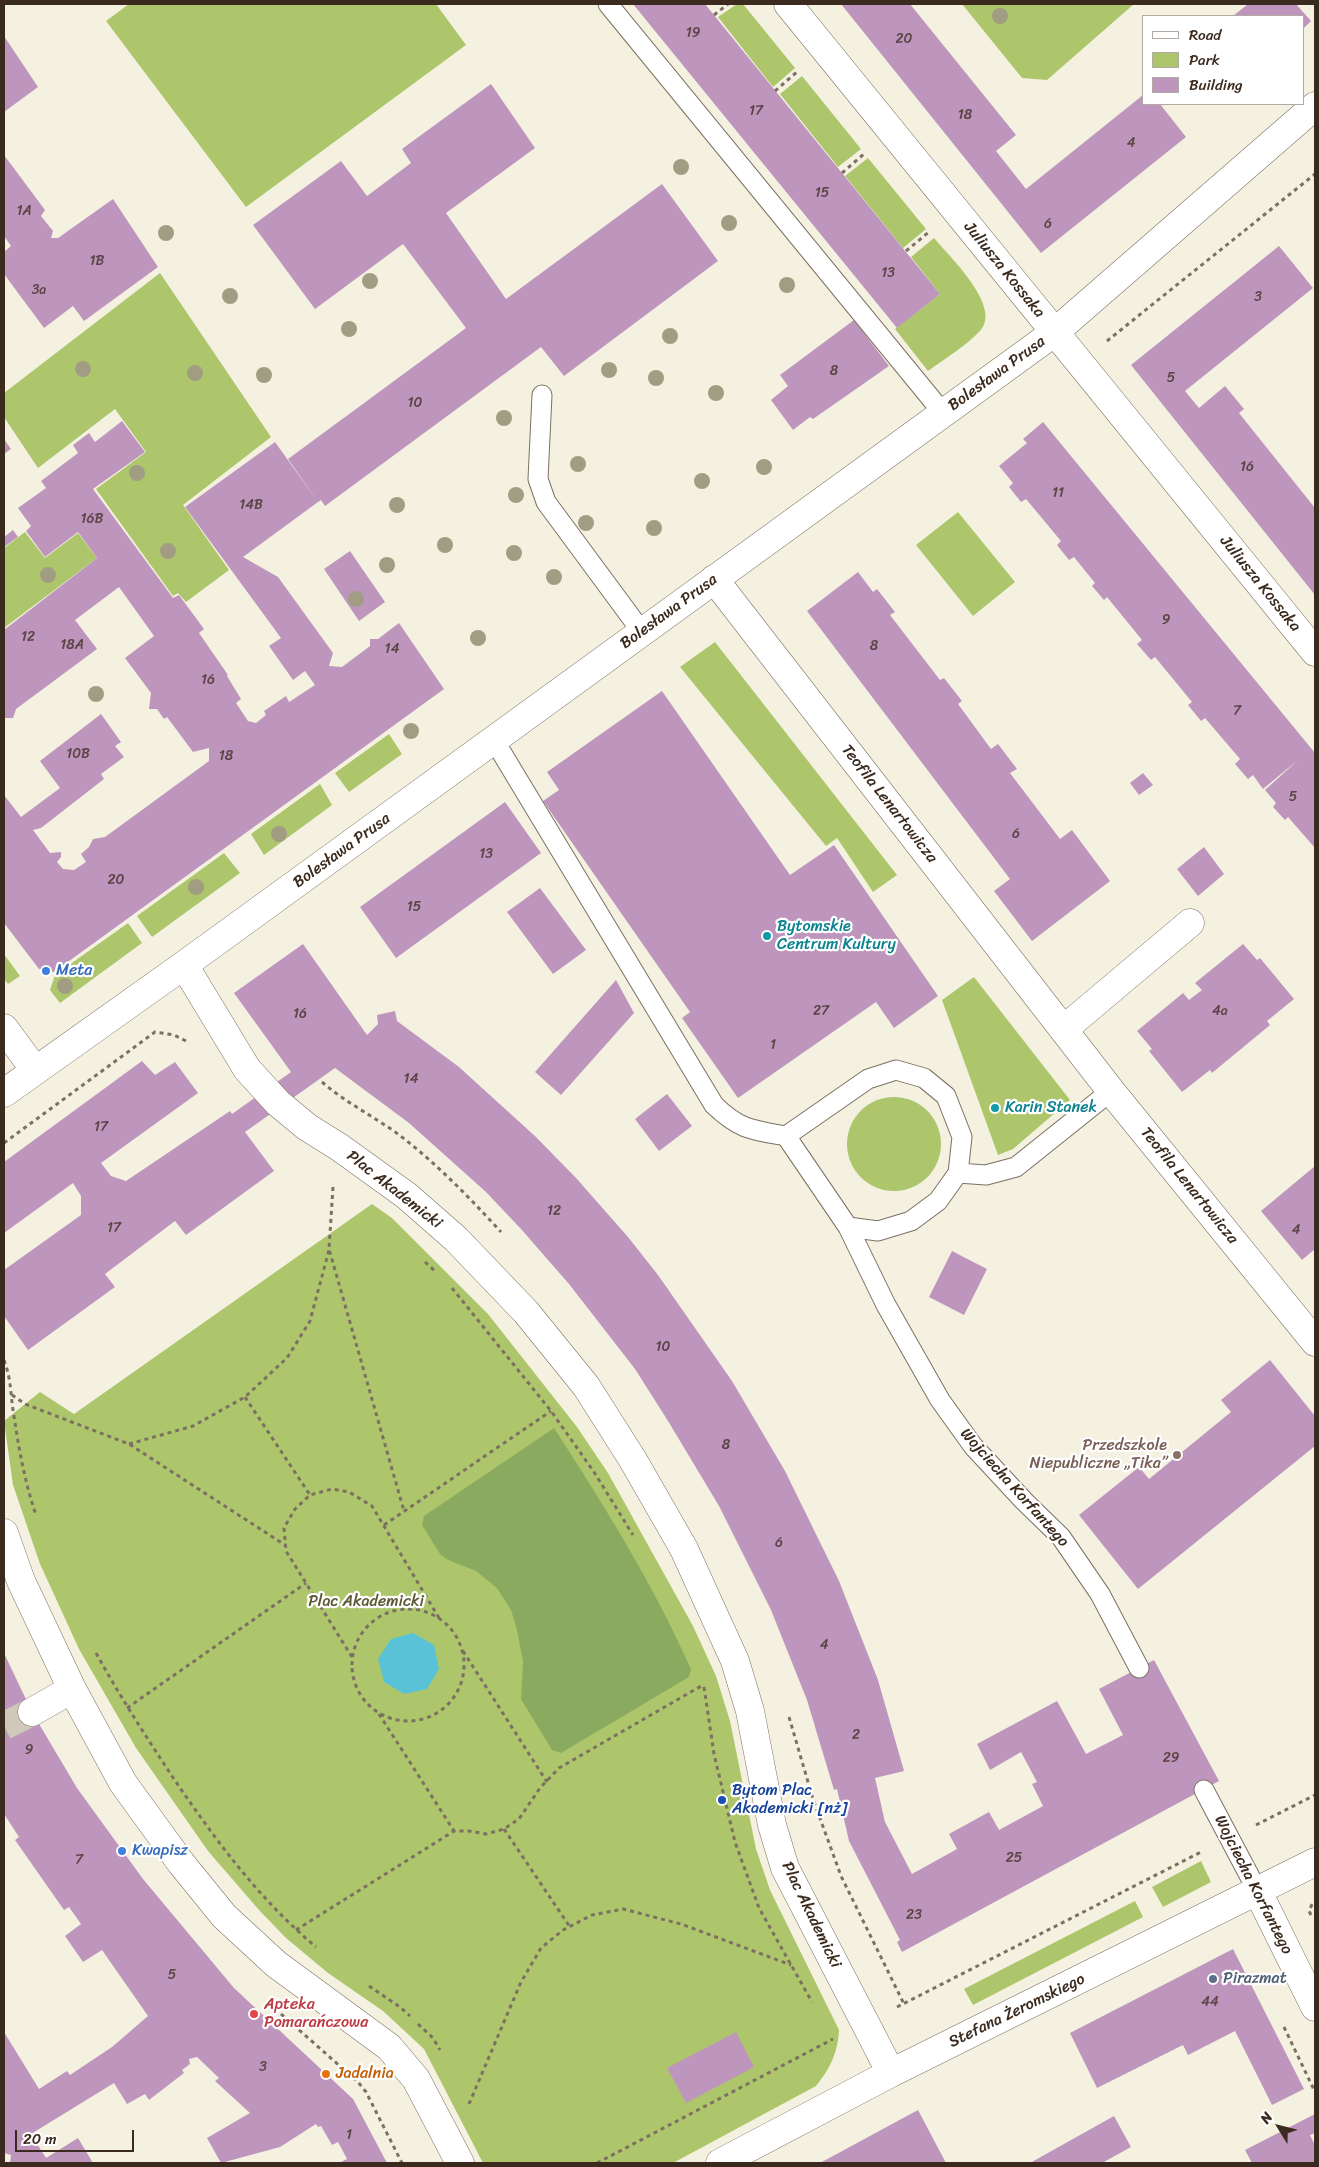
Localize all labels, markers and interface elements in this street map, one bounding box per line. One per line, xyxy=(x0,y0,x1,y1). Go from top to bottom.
legend xyxy=(1142,15,1304,105)
text: Road xyxy=(1189,22,1221,48)
house number: 19 xyxy=(686,25,700,41)
house number: 20 xyxy=(896,31,912,47)
text: Park xyxy=(1189,47,1220,73)
text: Building xyxy=(1189,72,1243,98)
house number: 17 xyxy=(749,103,763,119)
house number: 18 xyxy=(958,107,972,123)
house number: 4 xyxy=(1127,135,1135,151)
house number: 15 xyxy=(815,185,829,201)
house number: 1A xyxy=(16,203,32,219)
house number: 6 xyxy=(1044,216,1052,232)
street label: Juliusza Kossaka xyxy=(959,218,1049,322)
house number: 1B xyxy=(90,253,104,269)
house number: 13 xyxy=(881,265,895,281)
house number: 3a xyxy=(32,282,46,298)
house number: 3 xyxy=(1254,289,1262,305)
street label: Bolesława Prusa xyxy=(945,332,1049,416)
house number: 8 xyxy=(830,363,838,379)
house number: 5 xyxy=(1167,370,1175,386)
house number: 10 xyxy=(408,395,422,411)
house number: 16 xyxy=(1240,459,1254,475)
house number: 11 xyxy=(1052,485,1064,501)
house number: 14B xyxy=(239,497,263,513)
house number: 16B xyxy=(81,511,103,527)
street label: Juliusza Kossaka xyxy=(1215,532,1305,636)
street label: Bolesława Prusa xyxy=(617,570,721,654)
house number: 9 xyxy=(1162,612,1170,628)
house number: 12 xyxy=(21,629,35,645)
house number: 18A xyxy=(60,637,84,653)
house number: 8 xyxy=(870,638,878,654)
house number: 14 xyxy=(385,641,399,657)
house number: 16 xyxy=(201,672,215,688)
house number: 7 xyxy=(1233,703,1241,719)
street label: Teofila Lenartowicza xyxy=(837,741,941,867)
house number: 10B xyxy=(66,746,90,762)
house number: 18 xyxy=(219,748,233,764)
house number: 5 xyxy=(1289,789,1297,805)
street label: Bolesława Prusa xyxy=(290,809,394,893)
house number: 6 xyxy=(1012,826,1020,842)
house number: 13 xyxy=(479,846,493,862)
house number: 20 xyxy=(108,872,124,888)
house number: 15 xyxy=(407,899,421,915)
place label: Bytomskie Centrum Kultury xyxy=(777,917,896,955)
marker: Bytomskie Centrum Kultury xyxy=(761,930,773,942)
place label: Meta xyxy=(56,961,92,981)
marker: Meta xyxy=(40,965,52,977)
house number: 27 xyxy=(813,1003,829,1019)
house number: 4a xyxy=(1212,1003,1228,1019)
house number: 16 xyxy=(293,1006,307,1022)
house number: 1 xyxy=(770,1037,776,1053)
house number: 14 xyxy=(404,1071,418,1087)
place label: Karin Stanek xyxy=(1005,1098,1097,1118)
marker: Karin Stanek xyxy=(989,1102,1001,1114)
house number: 17 xyxy=(94,1119,108,1135)
street label: Teofila Lenartowicza xyxy=(1136,1124,1242,1248)
street label: Plac Akademicki xyxy=(342,1147,446,1233)
house number: 12 xyxy=(547,1203,561,1219)
house number: 17 xyxy=(107,1220,121,1236)
house number: 4 xyxy=(1292,1222,1300,1238)
house number: 10 xyxy=(656,1339,670,1355)
street label: Wojciecha Korfantego xyxy=(956,1425,1072,1551)
place label: Przedszkole Niepubliczne „Tika” xyxy=(1030,1436,1167,1474)
house number: 8 xyxy=(722,1437,730,1453)
marker: Przedszkole Niepubliczne „Tika” xyxy=(1171,1449,1183,1461)
house number: 6 xyxy=(775,1535,783,1551)
park label: Plac Akademicki xyxy=(308,1592,424,1612)
house number: 4 xyxy=(820,1637,828,1653)
house number: 2 xyxy=(852,1727,860,1743)
house number: 9 xyxy=(25,1742,33,1758)
house number: 29 xyxy=(1163,1750,1179,1766)
place label: Bytom Plac Akademicki [nż] xyxy=(732,1781,848,1819)
marker: Bytom Plac Akademicki [nż] xyxy=(716,1794,728,1806)
street label: Wojciecha Korfantego xyxy=(1210,1812,1296,1958)
place label: Kwapisz xyxy=(132,1841,188,1861)
marker: Kwapisz xyxy=(116,1845,128,1857)
house number: 25 xyxy=(1006,1850,1022,1866)
house number: 7 xyxy=(75,1852,83,1868)
street label: Plac Akademicki xyxy=(777,1859,845,1971)
house number: 23 xyxy=(906,1907,922,1923)
house number: 5 xyxy=(168,1967,176,1983)
place label: Pirazmat xyxy=(1223,1969,1287,1989)
street label: Stefana Żeromskiego xyxy=(946,1970,1088,2052)
marker: Pirazmat xyxy=(1207,1973,1219,1985)
house number: 44 xyxy=(1201,1994,1219,2010)
place label: Apteka Pomarańczowa xyxy=(264,1995,368,2033)
marker: Apteka Pomarańczowa xyxy=(248,2008,260,2020)
house number: 3 xyxy=(259,2059,267,2075)
place label: Jadalnia xyxy=(336,2064,394,2084)
marker: Jadalnia xyxy=(320,2068,332,2080)
north arrow xyxy=(1254,2102,1304,2152)
text: N xyxy=(1253,2107,1279,2129)
scale bar xyxy=(18,2120,136,2152)
text: 20 m xyxy=(23,2126,57,2152)
house number: 1 xyxy=(346,2127,352,2143)

